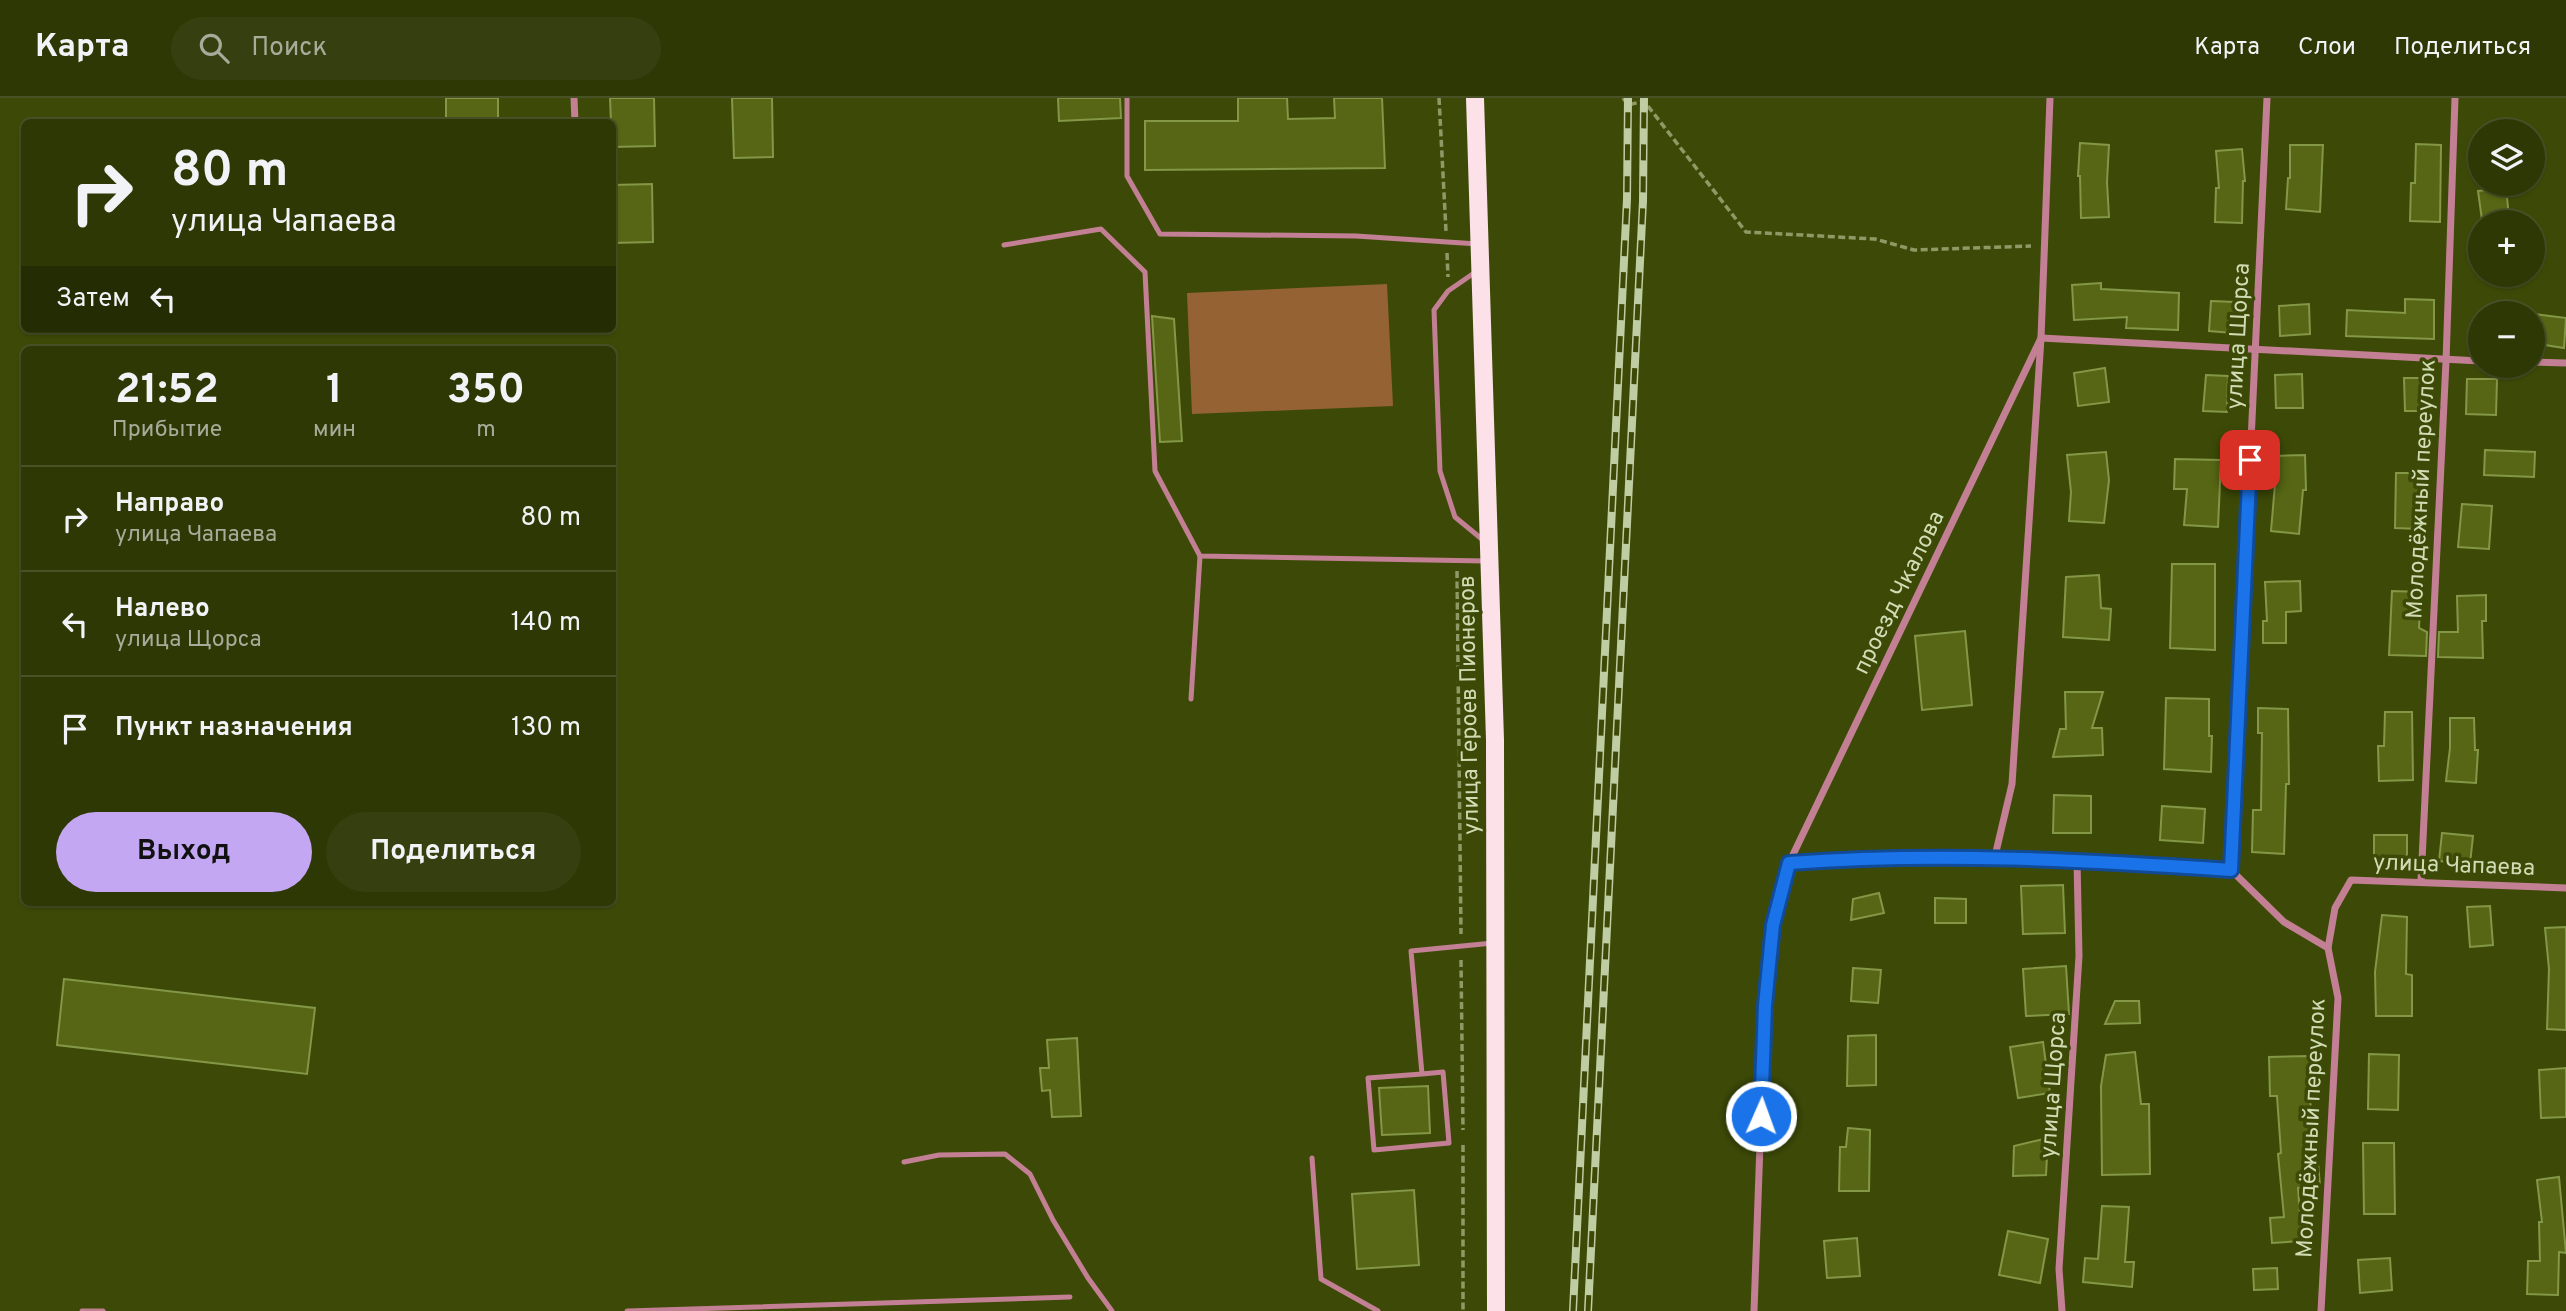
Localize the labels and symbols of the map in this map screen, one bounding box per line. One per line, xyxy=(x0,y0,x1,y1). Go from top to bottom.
street label: улица Щорса xyxy=(2221,262,2258,410)
street label: Молодёжный переулок xyxy=(2401,358,2444,620)
pin xyxy=(2220,430,2280,490)
street label: проезд Чкалова xyxy=(1848,506,1952,680)
street label: улица Героев Пионеров xyxy=(1454,575,1487,835)
street label: улица Чапаева xyxy=(2372,849,2535,884)
street label: Молодёжный переулок xyxy=(2291,997,2334,1259)
street label: улица Щорса xyxy=(2035,1011,2074,1159)
position arrow xyxy=(1724,1079,1798,1153)

